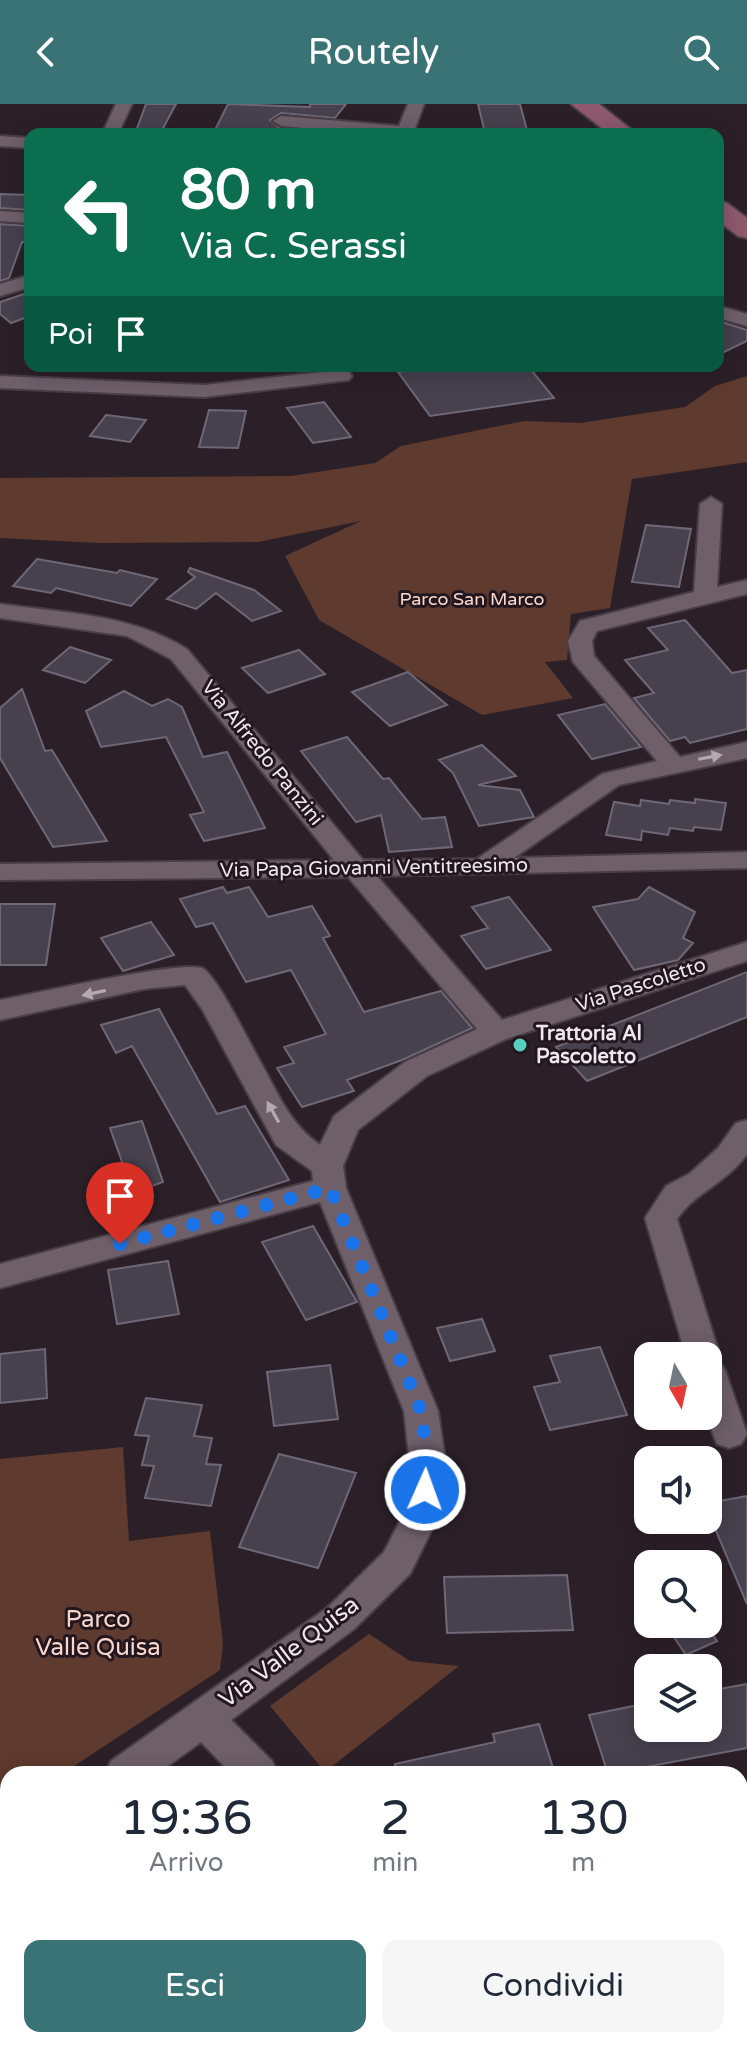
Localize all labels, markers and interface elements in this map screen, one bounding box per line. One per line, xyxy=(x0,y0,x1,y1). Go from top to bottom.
icon: back xyxy=(24,30,68,74)
icon: search xyxy=(679,30,723,74)
text: Routely xyxy=(308,31,439,74)
text: 80 m xyxy=(180,157,316,224)
icon: left xyxy=(48,160,152,264)
text: Via C. Serassi xyxy=(180,225,407,268)
icon: arrive xyxy=(109,312,153,356)
text: Poi xyxy=(48,316,93,353)
park label: Parco San Marco xyxy=(400,588,545,610)
street label: Via Alfredo Panzini xyxy=(196,676,328,830)
one-way arrow xyxy=(698,750,723,763)
street label: Via Papa Giovanni Ventitreesimo xyxy=(220,853,528,883)
street label: Via Pascoletto xyxy=(573,953,709,1017)
one-way arrow xyxy=(81,987,106,999)
place label: Trattoria Al Pascoletto xyxy=(535,1022,642,1069)
marker: Trattoria Al Pascoletto xyxy=(511,1036,529,1054)
one-way arrow xyxy=(267,1100,280,1123)
pin xyxy=(86,1162,154,1244)
icon: arrive xyxy=(98,1174,142,1218)
north arrow xyxy=(634,1342,722,1430)
map controls xyxy=(634,1342,722,1742)
button: sound xyxy=(634,1446,722,1534)
position arrow xyxy=(383,1448,467,1532)
button: search xyxy=(634,1550,722,1638)
street label: Via Valle Quisa xyxy=(213,1590,365,1714)
park label: Parco Valle Quisa xyxy=(35,1605,161,1662)
button: layers xyxy=(634,1654,722,1742)
text: 19:36 xyxy=(120,1790,253,1848)
text: 2 xyxy=(380,1790,410,1848)
text: 130 xyxy=(538,1790,628,1848)
text: Arrivo xyxy=(149,1847,224,1878)
text: min xyxy=(372,1847,418,1878)
text: m xyxy=(571,1847,595,1878)
button: Esci xyxy=(24,1940,366,2032)
button: Condividi xyxy=(382,1940,724,2032)

